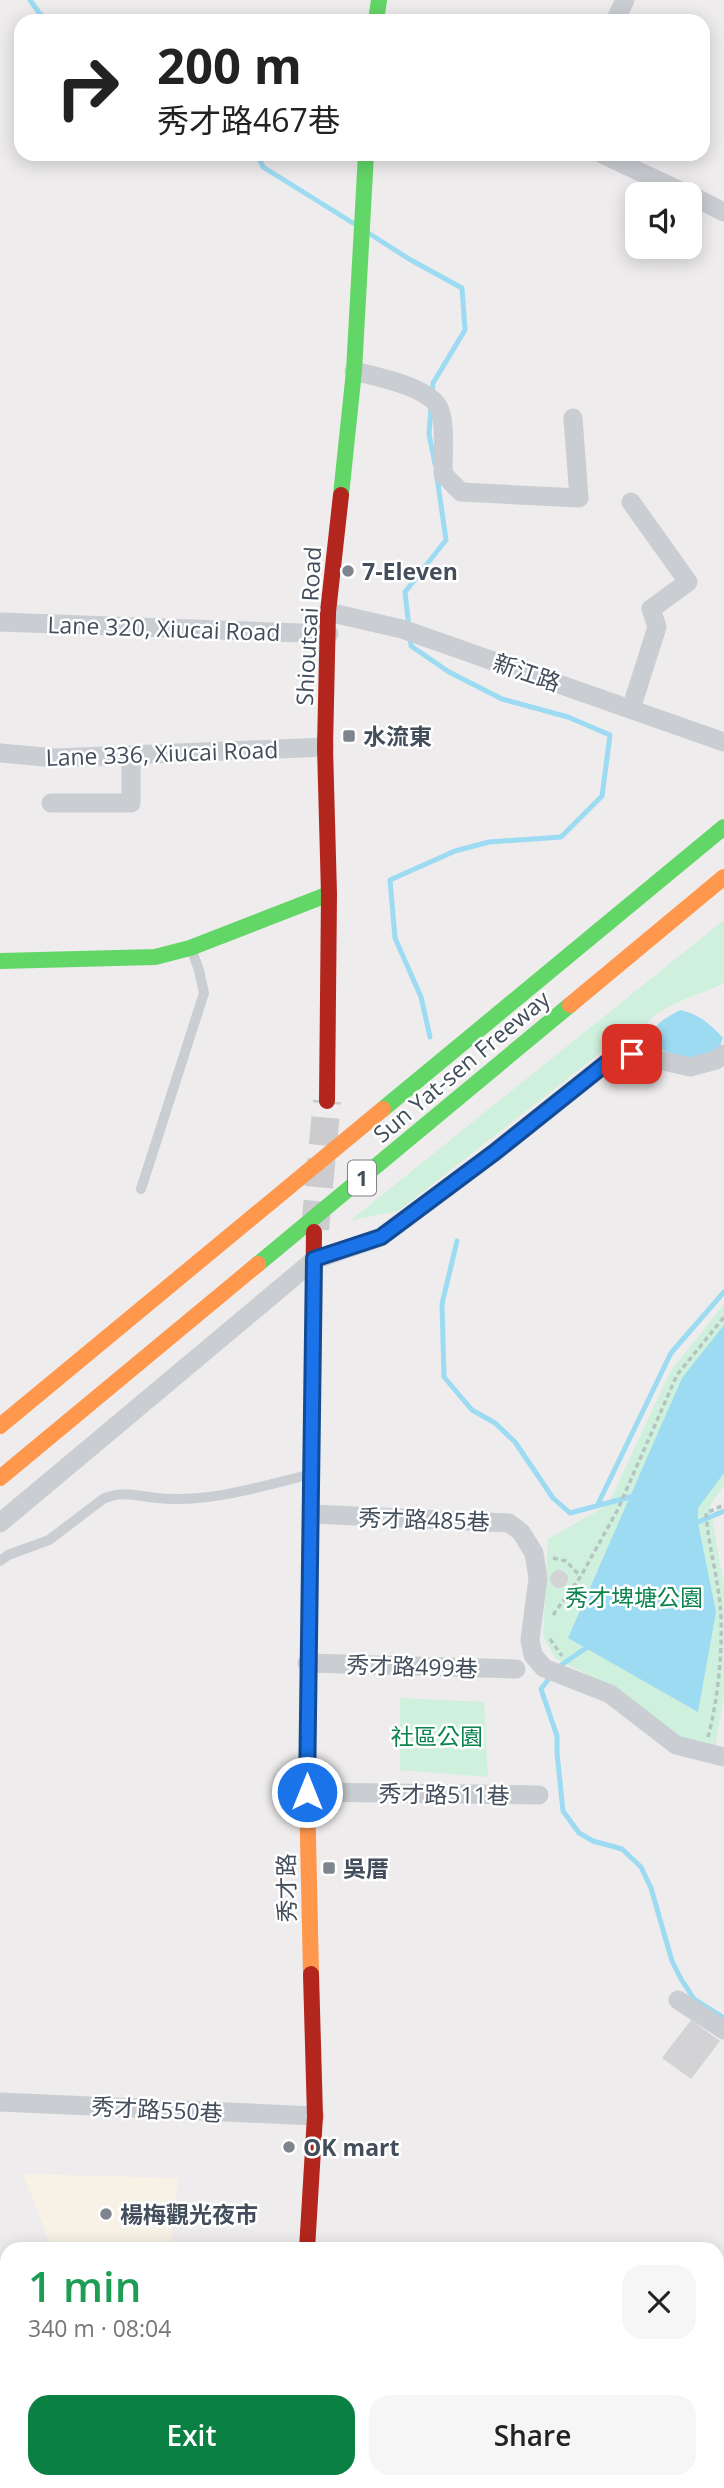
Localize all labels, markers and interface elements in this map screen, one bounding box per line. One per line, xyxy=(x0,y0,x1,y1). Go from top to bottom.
text: 200 m xyxy=(157,32,302,98)
icon: right xyxy=(42,42,133,133)
text: 秀才路467巷 xyxy=(157,98,340,141)
map controls xyxy=(625,182,702,259)
button: sound xyxy=(625,182,702,259)
street label: Shioutsai Road xyxy=(288,546,328,706)
place label: 7-Eleven xyxy=(362,555,458,587)
marker: 7-Eleven xyxy=(340,563,356,579)
street label: Lane 320, Xiucai Road xyxy=(47,608,281,648)
street label: 新江路 xyxy=(489,646,565,698)
place label: 水流東 xyxy=(363,720,432,752)
marker: 水流東 xyxy=(341,728,357,744)
street label: Lane 336, Xiucai Road xyxy=(45,733,279,773)
street label: Sun Yat-sen Freeway xyxy=(366,982,556,1149)
pin xyxy=(602,1024,662,1084)
icon: arrive xyxy=(613,1035,651,1073)
road number: 1 xyxy=(348,1160,376,1196)
street label: 秀才路485巷 xyxy=(358,1501,490,1537)
park label: 秀才埤塘公園 xyxy=(565,1581,703,1613)
street label: 秀才路499巷 xyxy=(346,1648,478,1684)
park label: 社區公園 xyxy=(391,1720,483,1752)
position arrow xyxy=(270,1755,344,1829)
street label: 秀才路511巷 xyxy=(378,1777,510,1811)
place label: 吳厝 xyxy=(343,1852,389,1884)
street label: 秀才路 xyxy=(269,1853,303,1923)
marker: 吳厝 xyxy=(321,1860,337,1876)
street label: 秀才路550巷 xyxy=(91,2090,223,2128)
place label: OK mart xyxy=(303,2131,399,2163)
marker: OK mart xyxy=(281,2139,297,2155)
place label: 楊梅觀光夜市 xyxy=(120,2198,258,2230)
marker: 楊梅觀光夜市 xyxy=(98,2206,114,2222)
text: 1 min xyxy=(28,2257,141,2314)
button: close xyxy=(622,2265,696,2339)
text: 340 m · 08:04 xyxy=(28,2312,171,2344)
button: Exit xyxy=(28,2395,355,2475)
button: Share xyxy=(369,2395,696,2475)

